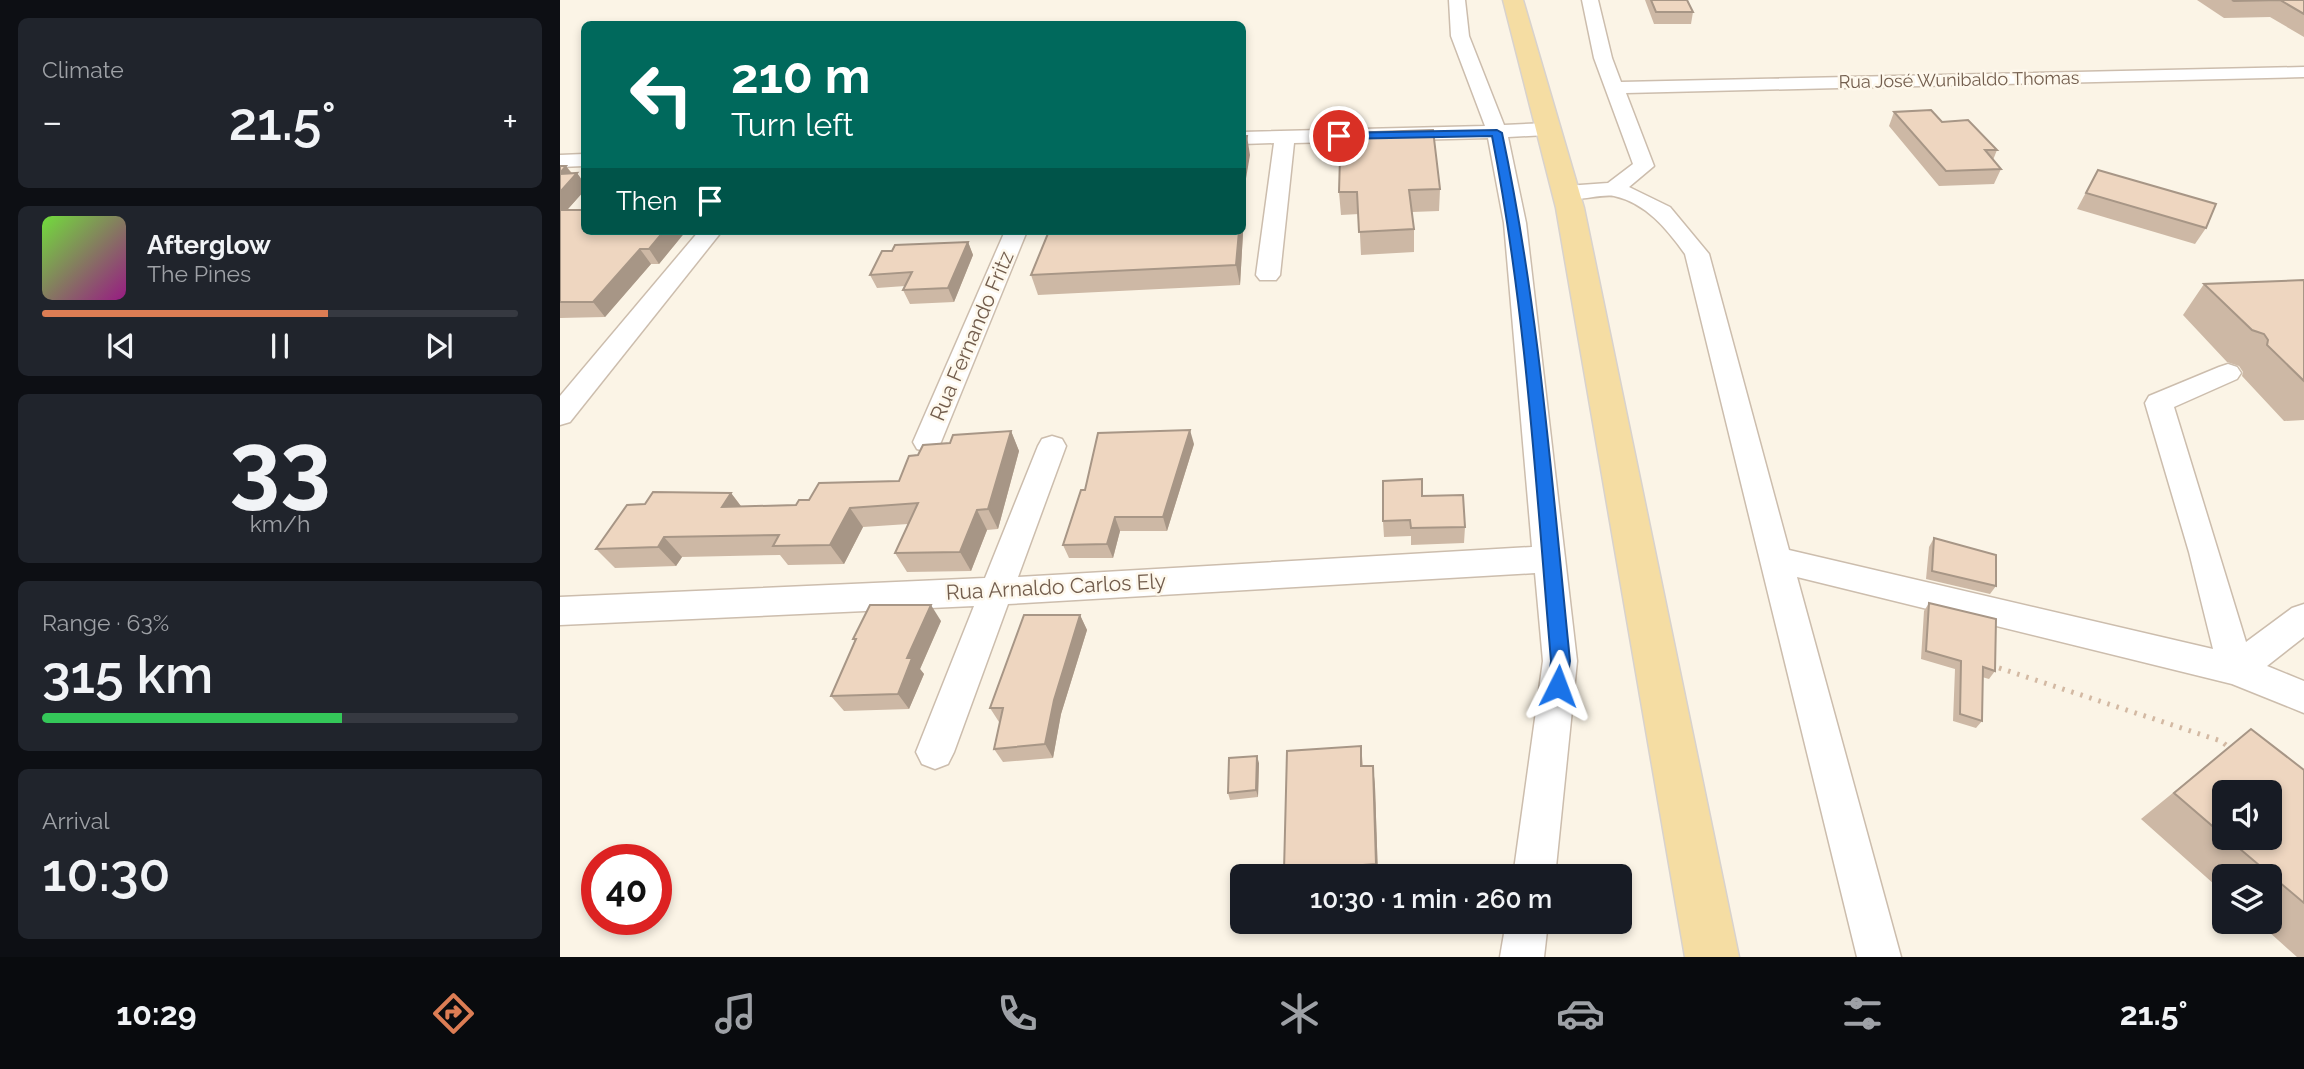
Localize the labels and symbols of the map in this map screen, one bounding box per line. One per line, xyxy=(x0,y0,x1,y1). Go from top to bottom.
street label: Rua José Wunibaldo Thomas xyxy=(1838,67,2080,92)
pin xyxy=(1309,106,1369,166)
street label: Rua Fernando Fritz xyxy=(924,247,1019,424)
street label: Rua Arnaldo Carlos Ely xyxy=(945,568,1167,605)
position arrow xyxy=(1521,649,1595,723)
speed limit sign: 40 xyxy=(581,844,672,935)

